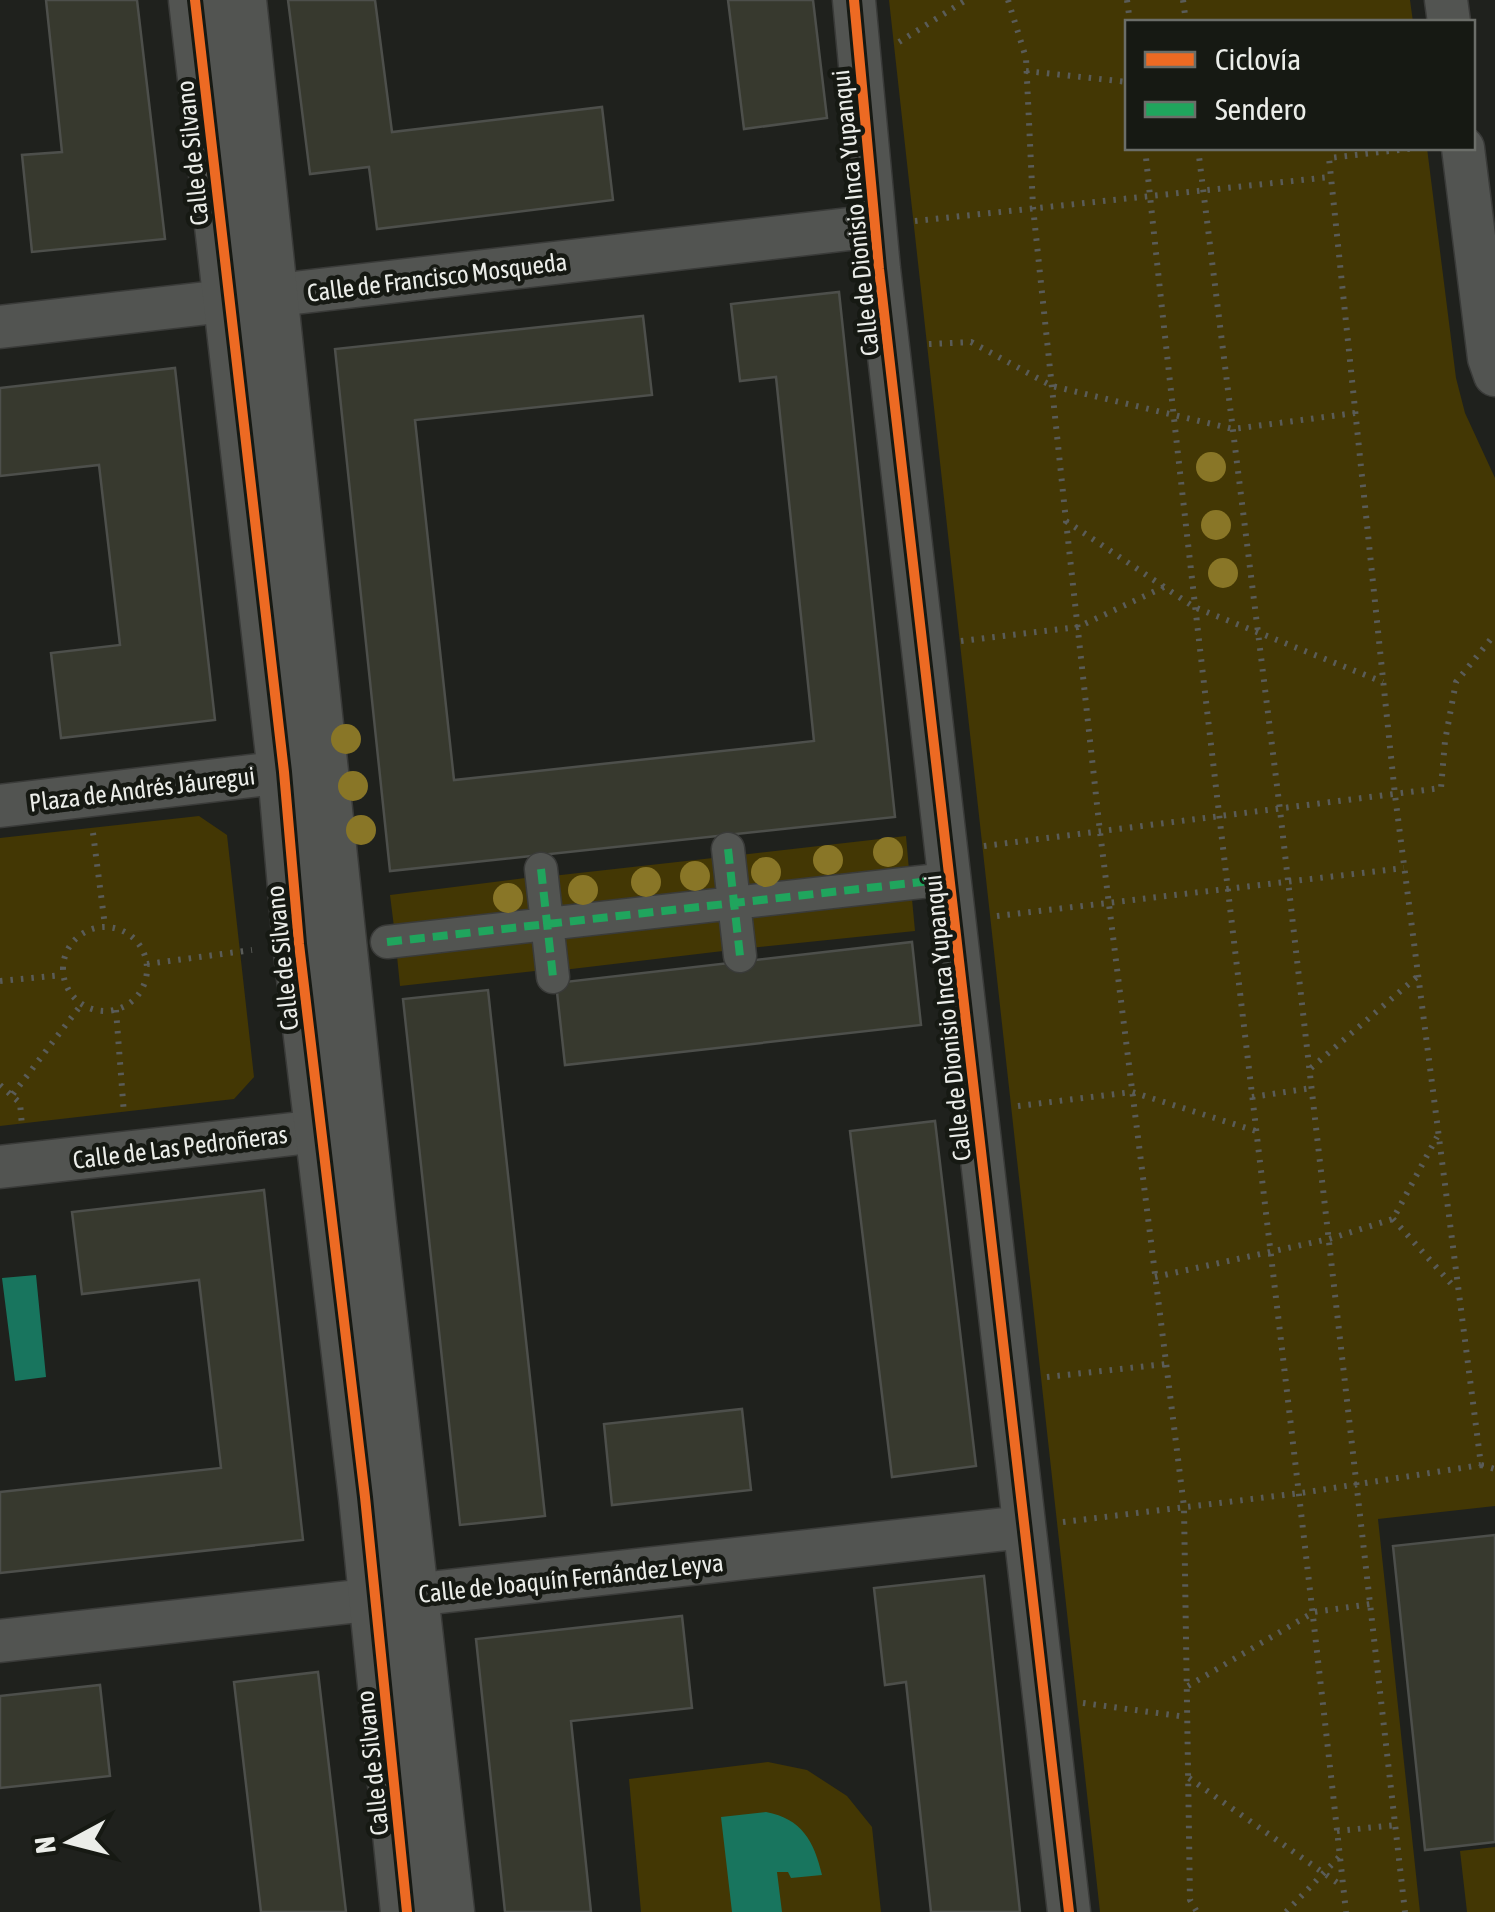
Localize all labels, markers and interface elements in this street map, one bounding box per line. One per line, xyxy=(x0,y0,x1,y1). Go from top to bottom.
legend xyxy=(1125,20,1475,150)
text: Ciclovía xyxy=(1215,42,1301,76)
street label: Calle de Dionisio Inca Yupanqui xyxy=(826,68,884,358)
street label: Calle de Silvano xyxy=(170,79,214,227)
text: Sendero xyxy=(1215,92,1307,126)
street label: Calle de Francisco Mosqueda xyxy=(305,247,569,307)
street label: Plaza de Andrés Jáuregui xyxy=(27,761,257,817)
street label: Calle de Dionisio Inca Yupanqui xyxy=(918,873,976,1163)
street label: Calle de Silvano xyxy=(260,884,304,1032)
street label: Calle de Las Pedroñeras xyxy=(71,1120,289,1174)
street label: Calle de Joaquín Fernández Leyva xyxy=(417,1548,725,1608)
street label: Calle de Silvano xyxy=(350,1689,394,1837)
north arrow xyxy=(20,1792,120,1892)
text: N xyxy=(28,1835,62,1855)

